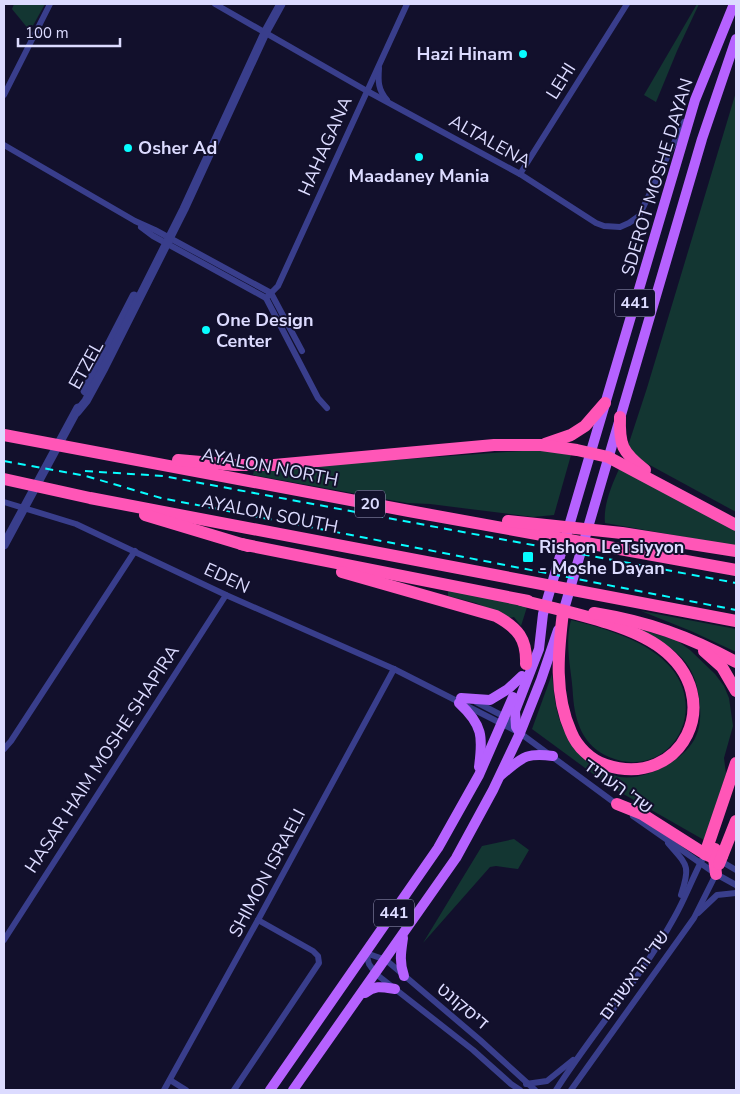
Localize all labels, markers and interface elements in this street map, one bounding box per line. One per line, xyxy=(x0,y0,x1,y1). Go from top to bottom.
scale bar xyxy=(18,15,120,47)
text: 100 m xyxy=(25,23,69,43)
place label: Hazi Hinam xyxy=(417,42,513,66)
marker: Hazi Hinam xyxy=(517,48,529,60)
street label: LEHI xyxy=(541,58,581,104)
street label: SDEROT MOSHE DAYAN xyxy=(615,75,699,279)
street label: HAHAGANA xyxy=(292,93,358,199)
street label: ALTALENA xyxy=(445,109,535,173)
place label: Osher Ad xyxy=(138,136,217,160)
marker: Osher Ad xyxy=(122,142,134,154)
marker: Maadaney Mania xyxy=(413,151,425,163)
place label: Maadaney Mania xyxy=(349,164,489,188)
road number: 441 xyxy=(615,290,655,316)
place label: One Design Center xyxy=(216,308,314,353)
marker: One Design Center xyxy=(200,324,212,336)
street label: ETZEL xyxy=(63,336,109,394)
street label: AYALON NORTH xyxy=(200,442,340,492)
street label: AYALON SOUTH xyxy=(200,489,340,539)
road number: 20 xyxy=(355,490,385,518)
place label: Rishon LeTsiyyon - Moshe Dayan xyxy=(539,535,684,580)
marker: Rishon LeTsiyyon - Moshe Dayan xyxy=(521,550,535,564)
street label: EDEN xyxy=(200,557,254,599)
street label: HASAR HAIM MOSHE SHAPIRA xyxy=(19,641,185,877)
street label: שד' העתיד xyxy=(578,753,658,819)
street label: SHIMON ISRAELI xyxy=(223,805,311,941)
road number: 441 xyxy=(374,900,414,926)
street label: שד' הראשונים xyxy=(593,925,675,1025)
street label: דיסקונט xyxy=(432,977,494,1035)

